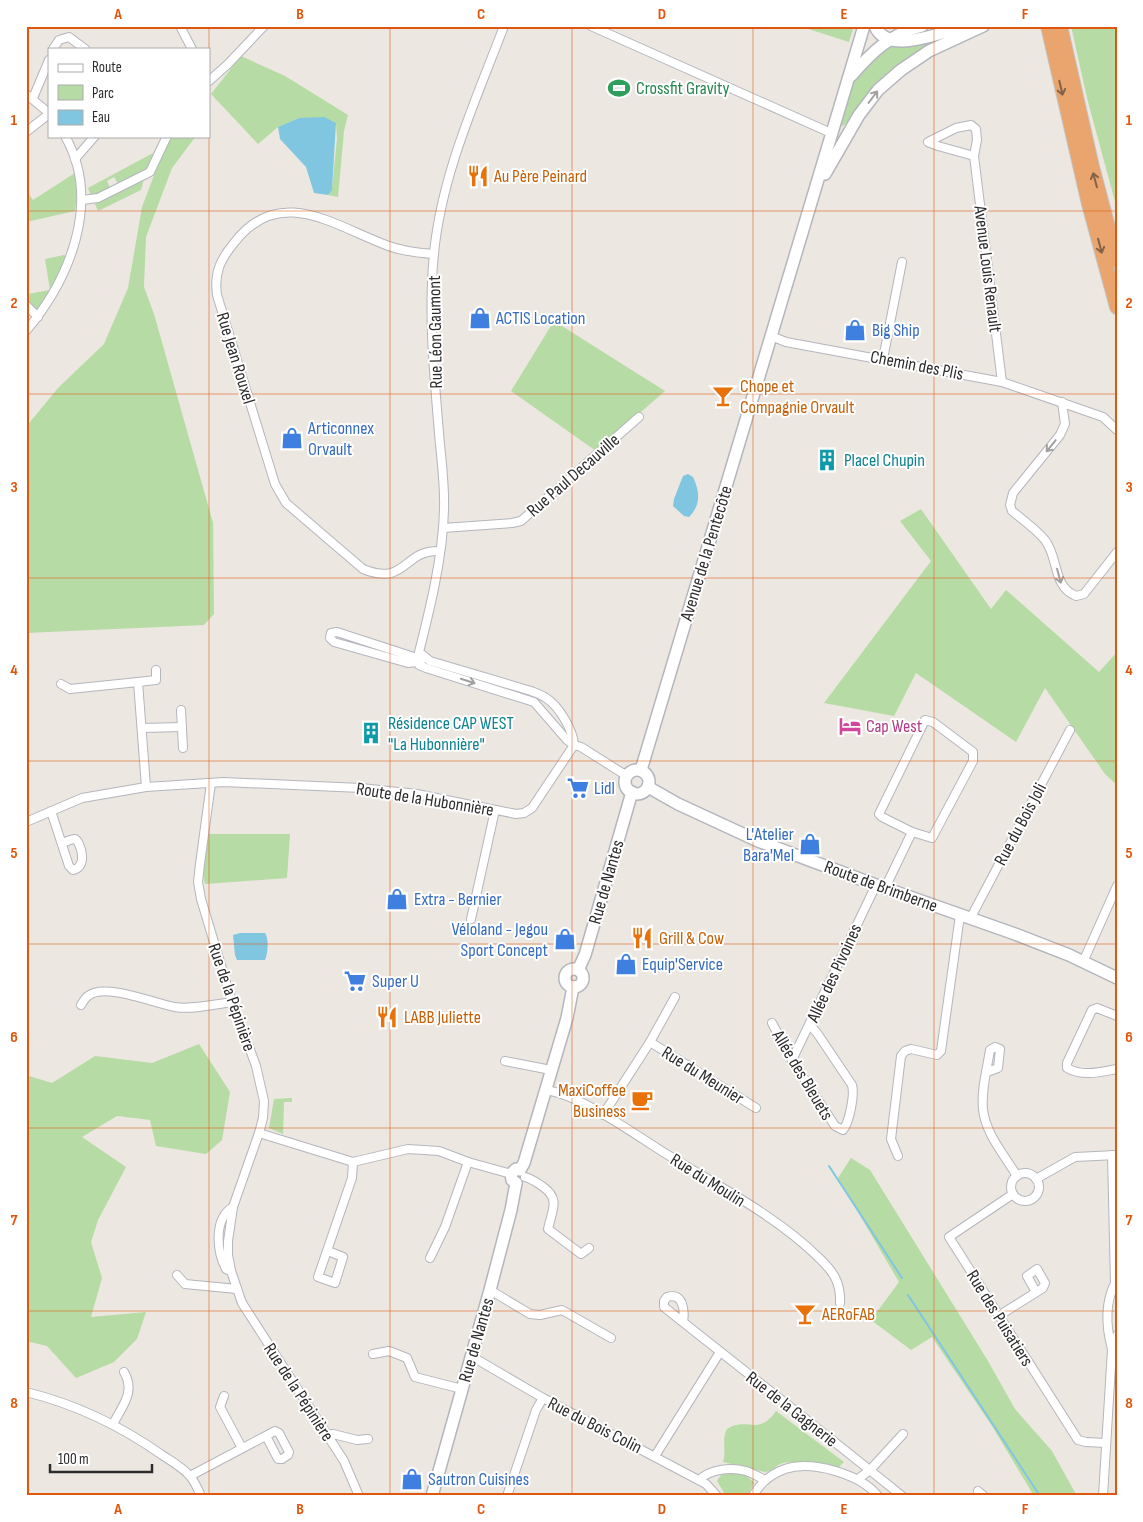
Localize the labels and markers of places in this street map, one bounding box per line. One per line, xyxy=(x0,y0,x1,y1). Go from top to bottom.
sports icon: Crossfit Gravity xyxy=(606,75,632,101)
place label: Crossfit Gravity xyxy=(636,78,729,99)
restaurant icon: Au Père Peinard xyxy=(465,163,491,189)
place label: Au Père Peinard xyxy=(493,166,587,187)
shop icon: ACTIS Location xyxy=(467,305,493,331)
place label: ACTIS Location xyxy=(495,308,586,329)
shop icon: Big Ship xyxy=(842,317,868,343)
place label: Big Ship xyxy=(872,320,920,341)
place label: Chope et Compagnie Orvault xyxy=(740,376,855,418)
bar icon: Chope et Compagnie Orvault xyxy=(710,383,736,409)
place label: Articonnex Orvault xyxy=(307,418,374,460)
shop icon: Articonnex Orvault xyxy=(279,425,305,451)
building icon: Placel Chupin xyxy=(814,447,840,473)
place label: Placel Chupin xyxy=(844,450,925,471)
place label: Résidence CAP WEST "La Hubonnière" xyxy=(388,713,514,755)
hotel icon: Cap West xyxy=(837,713,863,739)
place label: Cap West xyxy=(866,716,923,737)
building icon: Résidence CAP WEST "La Hubonnière" xyxy=(358,720,384,746)
supermarket icon: Lidl xyxy=(565,775,591,801)
place label: Lidl xyxy=(594,778,615,799)
place label: L'Atelier Bara'Mel xyxy=(743,824,794,866)
shop icon: L'Atelier Bara'Mel xyxy=(797,831,823,857)
shop icon: Extra - Bernier xyxy=(384,886,410,912)
place label: Extra - Bernier xyxy=(414,889,502,910)
place label: Véloland - Jegou Sport Concept xyxy=(452,919,548,961)
restaurant icon: Grill & Cow xyxy=(629,925,655,951)
shop icon: Véloland - Jegou Sport Concept xyxy=(552,926,578,952)
place label: Grill & Cow xyxy=(659,928,724,949)
shop icon: Equip'Service xyxy=(613,951,639,977)
place label: Equip'Service xyxy=(642,954,723,975)
supermarket icon: Super U xyxy=(342,968,368,994)
place label: Super U xyxy=(372,971,419,992)
restaurant icon: LABB Juliette xyxy=(374,1004,400,1030)
place label: LABB Juliette xyxy=(404,1007,481,1028)
place label: MaxiCoffee Business xyxy=(558,1080,626,1122)
cafe icon: MaxiCoffee Business xyxy=(629,1087,655,1113)
bar icon: AERoFAB xyxy=(792,1301,818,1327)
place label: AERoFAB xyxy=(821,1304,875,1325)
shop icon: Sautron Cuisines xyxy=(399,1466,425,1492)
place label: Sautron Cuisines xyxy=(428,1469,529,1490)

